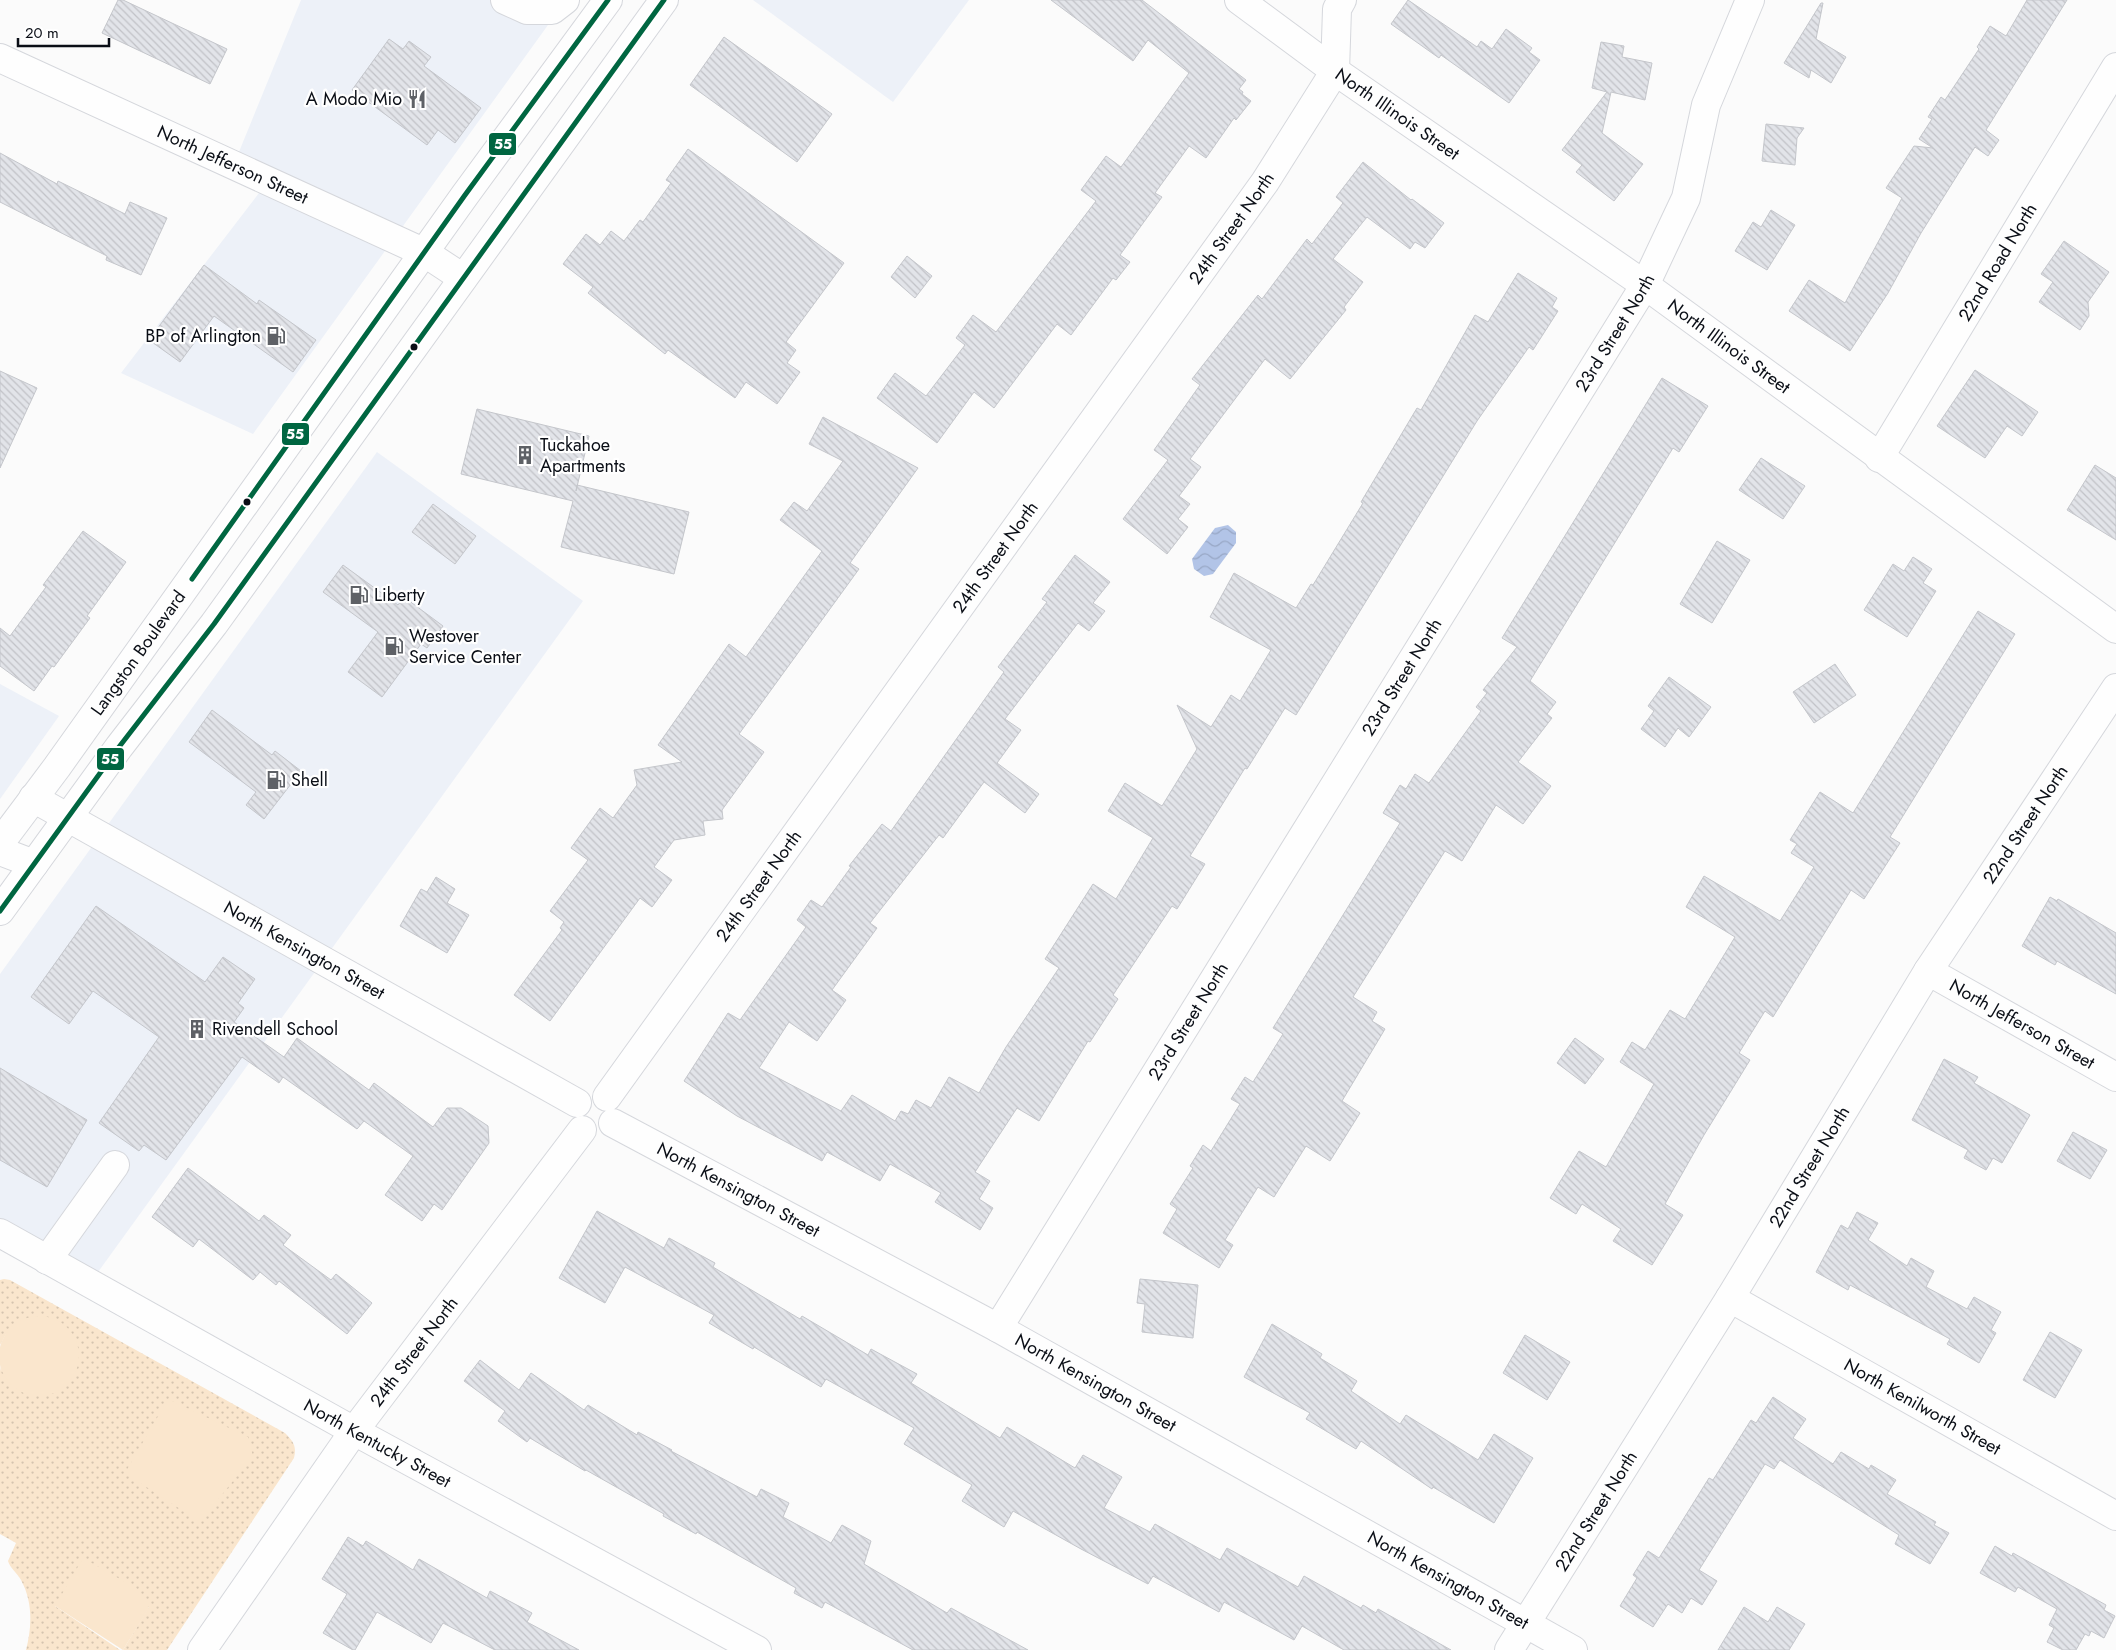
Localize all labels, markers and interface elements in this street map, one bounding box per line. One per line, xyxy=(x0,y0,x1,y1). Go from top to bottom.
scale bar xyxy=(18,15,109,47)
text: 20 m xyxy=(25,22,59,44)
street label: North Illinois Street xyxy=(1330,62,1465,167)
place label: A Modo Mio xyxy=(306,86,402,112)
restaurant icon: A Modo Mio xyxy=(406,88,428,110)
street label: North Jefferson Street xyxy=(153,119,313,211)
line badge: 55 xyxy=(488,132,517,156)
text: 55 xyxy=(494,134,512,154)
street label: 24th Street North xyxy=(1183,167,1281,290)
street label: 22nd Road North xyxy=(1952,198,2043,326)
street label: 23rd Street North xyxy=(1569,270,1661,397)
street label: North Illinois Street xyxy=(1662,293,1796,400)
place label: BP of Arlington xyxy=(145,323,261,349)
fuel station icon: BP of Arlington xyxy=(265,325,287,347)
unlabelled marker xyxy=(409,342,419,352)
line badge: 55 xyxy=(281,422,310,446)
text: 55 xyxy=(286,424,304,444)
place label: Tuckahoe Apartments xyxy=(540,432,626,479)
building icon: Tuckahoe Apartments xyxy=(514,444,536,466)
street label: 24th Street North xyxy=(946,496,1044,618)
unlabelled marker xyxy=(242,497,252,507)
place label: Liberty xyxy=(374,582,425,608)
fuel station icon: Liberty xyxy=(348,584,370,606)
street label: Langston Boulevard xyxy=(85,585,192,721)
street label: 23rd Street North xyxy=(1355,613,1448,741)
place label: Westover Service Center xyxy=(409,623,522,670)
fuel station icon: Westover Service Center xyxy=(383,635,405,657)
line badge: 55 xyxy=(96,747,125,771)
text: 55 xyxy=(101,749,119,769)
street label: 22nd Street North xyxy=(1976,760,2074,889)
place label: Shell xyxy=(291,767,328,793)
fuel station icon: Shell xyxy=(265,769,287,791)
street label: 24th Street North xyxy=(710,825,808,947)
street label: North Kensington Street xyxy=(219,894,390,1006)
street label: 23rd Street North xyxy=(1142,957,1235,1085)
street label: North Jefferson Street xyxy=(1944,973,2100,1076)
place label: Rivendell School xyxy=(212,1016,338,1042)
building icon: Rivendell School xyxy=(186,1018,208,1040)
street label: 22nd Street North xyxy=(1763,1101,1856,1232)
street label: North Kensington Street xyxy=(652,1136,825,1244)
street label: 24th Street North xyxy=(364,1291,464,1412)
street label: North Kensington Street xyxy=(1010,1327,1182,1439)
street label: North Kenilworth Street xyxy=(1839,1352,2006,1462)
street label: North Kentucky Street xyxy=(299,1392,456,1495)
street label: 22nd Street North xyxy=(1549,1446,1644,1576)
street label: North Kensington Street xyxy=(1363,1524,1534,1636)

